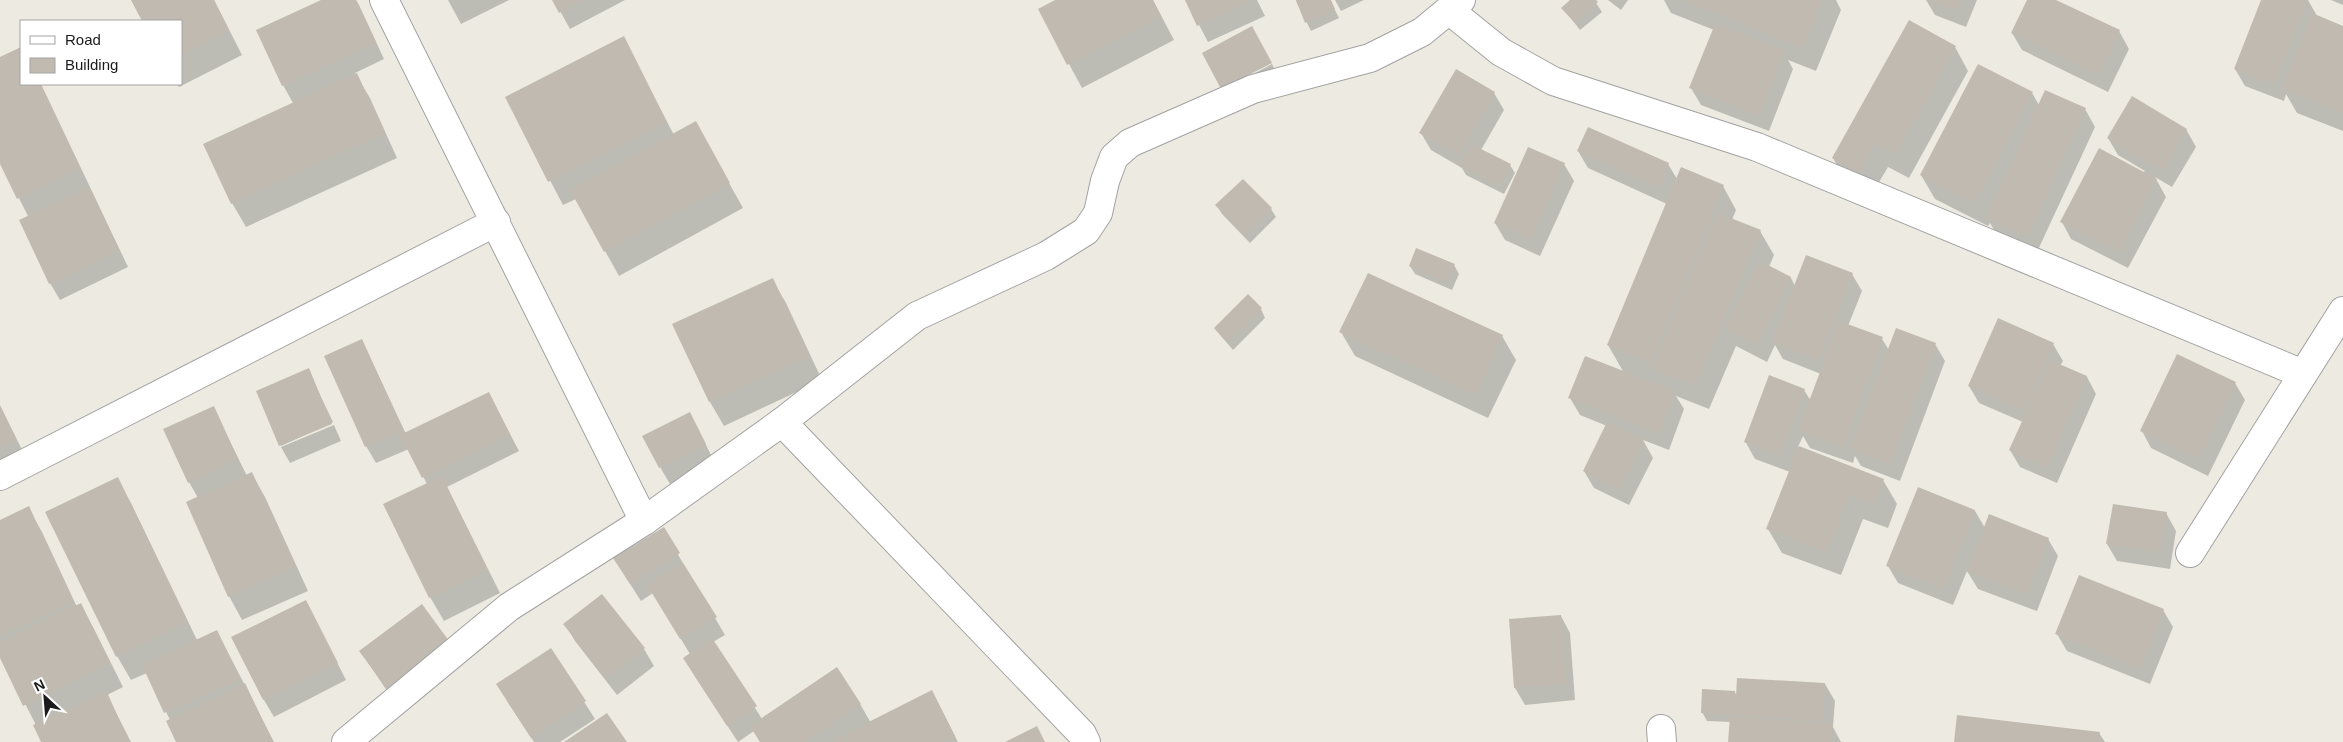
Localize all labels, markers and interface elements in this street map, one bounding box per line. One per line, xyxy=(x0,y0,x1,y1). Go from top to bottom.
legend xyxy=(20,20,182,85)
text: Road xyxy=(65,31,101,48)
text: Building xyxy=(65,56,118,73)
north arrow xyxy=(20,672,70,722)
text: N xyxy=(31,676,47,695)

